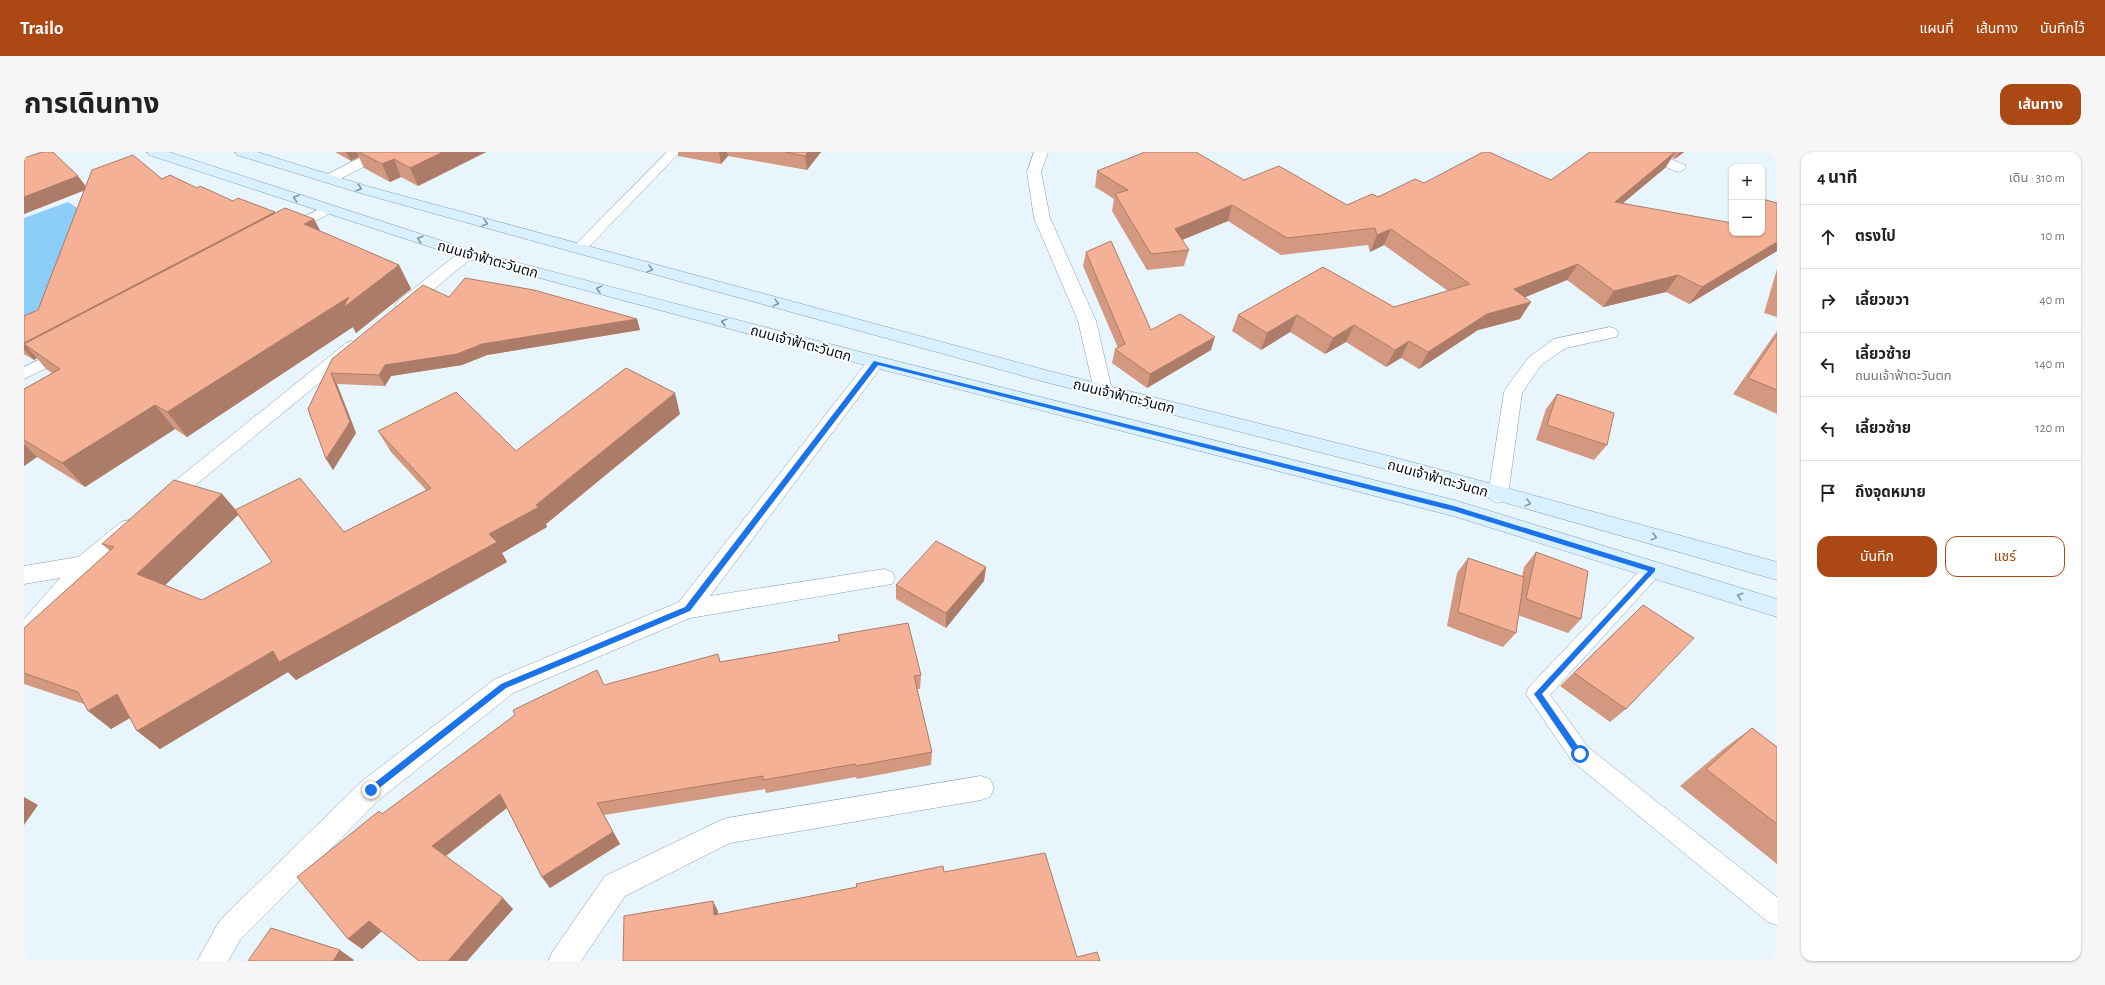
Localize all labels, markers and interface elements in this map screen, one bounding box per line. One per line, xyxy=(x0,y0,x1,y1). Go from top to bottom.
text: Trailo xyxy=(20,19,63,38)
text: แผนที่ xyxy=(1920,22,1954,36)
text: เส้นทาง xyxy=(1976,22,2018,36)
text: บันทึกไว้ xyxy=(2040,22,2085,36)
button: เส้นทาง xyxy=(2000,84,2081,125)
text: การเดินทาง xyxy=(24,91,159,119)
map controls xyxy=(1729,164,1765,236)
button: + xyxy=(1729,164,1765,200)
text: 4 นาที xyxy=(1817,169,1857,186)
text: เดิน · 310 m xyxy=(2009,172,2065,185)
one-way arrow xyxy=(355,184,362,192)
one-way arrow xyxy=(293,194,300,203)
button: − xyxy=(1729,200,1765,236)
one-way arrow xyxy=(481,218,488,226)
icon: ahead xyxy=(1817,226,1839,248)
text: ตรงไป xyxy=(1855,229,1896,244)
text: 10 m xyxy=(2041,230,2065,243)
one-way arrow xyxy=(416,235,423,243)
street label: ถนนเจ้าฟ้าตะวันตก xyxy=(436,238,540,281)
one-way arrow xyxy=(647,264,654,272)
one-way arrow xyxy=(595,285,602,294)
icon: right xyxy=(1817,290,1839,312)
text: เลี้ยวขวา xyxy=(1855,293,1909,308)
text: 40 m xyxy=(2039,294,2065,307)
one-way arrow xyxy=(772,298,779,307)
one-way arrow xyxy=(721,318,728,327)
street label: ถนนเจ้าฟ้าตะวันตก xyxy=(749,323,853,364)
text: เลี้ยวซ้าย xyxy=(1855,347,1911,362)
icon: left xyxy=(1817,354,1839,376)
text: 140 m xyxy=(2035,358,2065,371)
text: ถนนเจ้าฟ้าตะวันตก xyxy=(1855,370,1952,383)
street label: ถนนเจ้าฟ้าตะวันตก xyxy=(1072,377,1176,416)
icon: left xyxy=(1817,418,1839,440)
text: เลี้ยวซ้าย xyxy=(1855,421,1911,436)
text: 120 m xyxy=(2035,422,2065,435)
street label: ถนนเจ้าฟ้าตะวันตก xyxy=(1386,457,1490,500)
icon: arrive xyxy=(1817,482,1839,504)
text: ถึงจุดหมาย xyxy=(1855,485,1926,500)
one-way arrow xyxy=(1525,498,1532,507)
one-way arrow xyxy=(1650,533,1657,541)
button: บันทึก xyxy=(1817,536,1937,577)
button: แชร์ xyxy=(1945,536,2065,577)
one-way arrow xyxy=(1736,592,1743,601)
route start xyxy=(1571,745,1589,763)
route end xyxy=(362,781,380,799)

